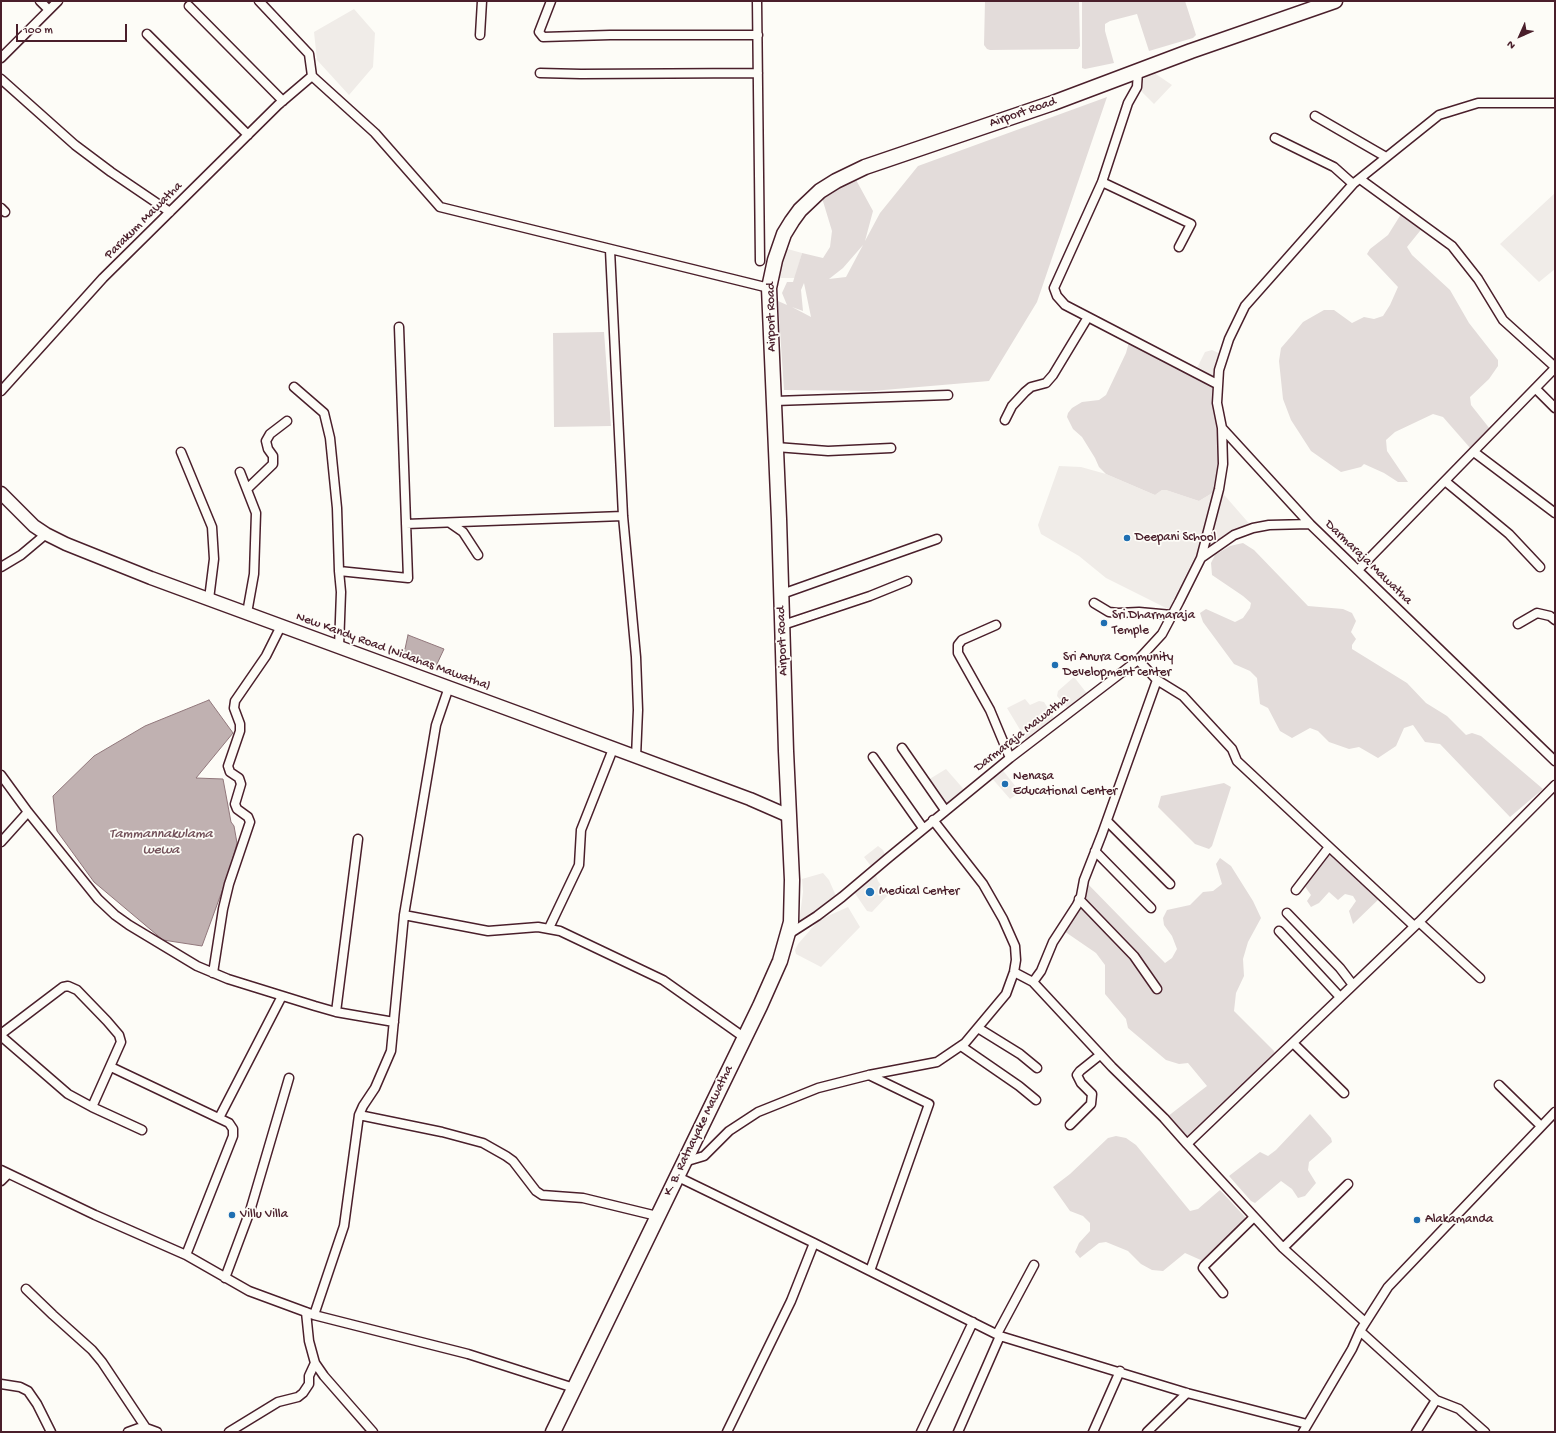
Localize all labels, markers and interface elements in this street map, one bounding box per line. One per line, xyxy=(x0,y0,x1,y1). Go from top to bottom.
scale bar xyxy=(18,16,129,42)
north arrow xyxy=(1500,16,1540,56)
text: 100 m xyxy=(23,24,53,38)
text: N xyxy=(1505,38,1518,51)
street label: Airport Road xyxy=(988,94,1058,132)
street label: Parakum Mawatha xyxy=(102,179,186,263)
street label: Airport Road xyxy=(764,282,780,352)
street label: Darmaraja Mawatha xyxy=(1321,517,1415,609)
place label: Deepani School xyxy=(1135,530,1216,546)
marker: Deepani School xyxy=(1122,533,1132,543)
street label: Airport Road xyxy=(774,606,792,676)
place label: Sri Dharmaraja Temple xyxy=(1112,608,1195,639)
street label: New Kandy Road (Nidahas Mawatha) xyxy=(294,609,492,695)
marker: Sri Dharmaraja Temple xyxy=(1099,618,1109,628)
place label: Sri Anura Community Development center xyxy=(1063,650,1173,681)
marker: Sri Anura Community Development center xyxy=(1050,660,1060,670)
street label: Darmaraja Mawatha xyxy=(972,692,1072,776)
place label: Nenasa Educational Center xyxy=(1013,769,1117,800)
marker: Nenasa Educational Center xyxy=(1000,779,1010,789)
water label: Tammannakulama wewa xyxy=(109,827,213,860)
place label: Medical Center xyxy=(879,884,959,900)
marker: Medical Center xyxy=(864,886,876,898)
street label: K. B. Ratnayake Mawatha xyxy=(661,1063,737,1199)
place label: Villu Villa xyxy=(240,1207,288,1223)
marker: Villu Villa xyxy=(227,1210,237,1220)
place label: Alakamanda xyxy=(1425,1212,1493,1228)
marker: Alakamanda xyxy=(1412,1215,1422,1225)

